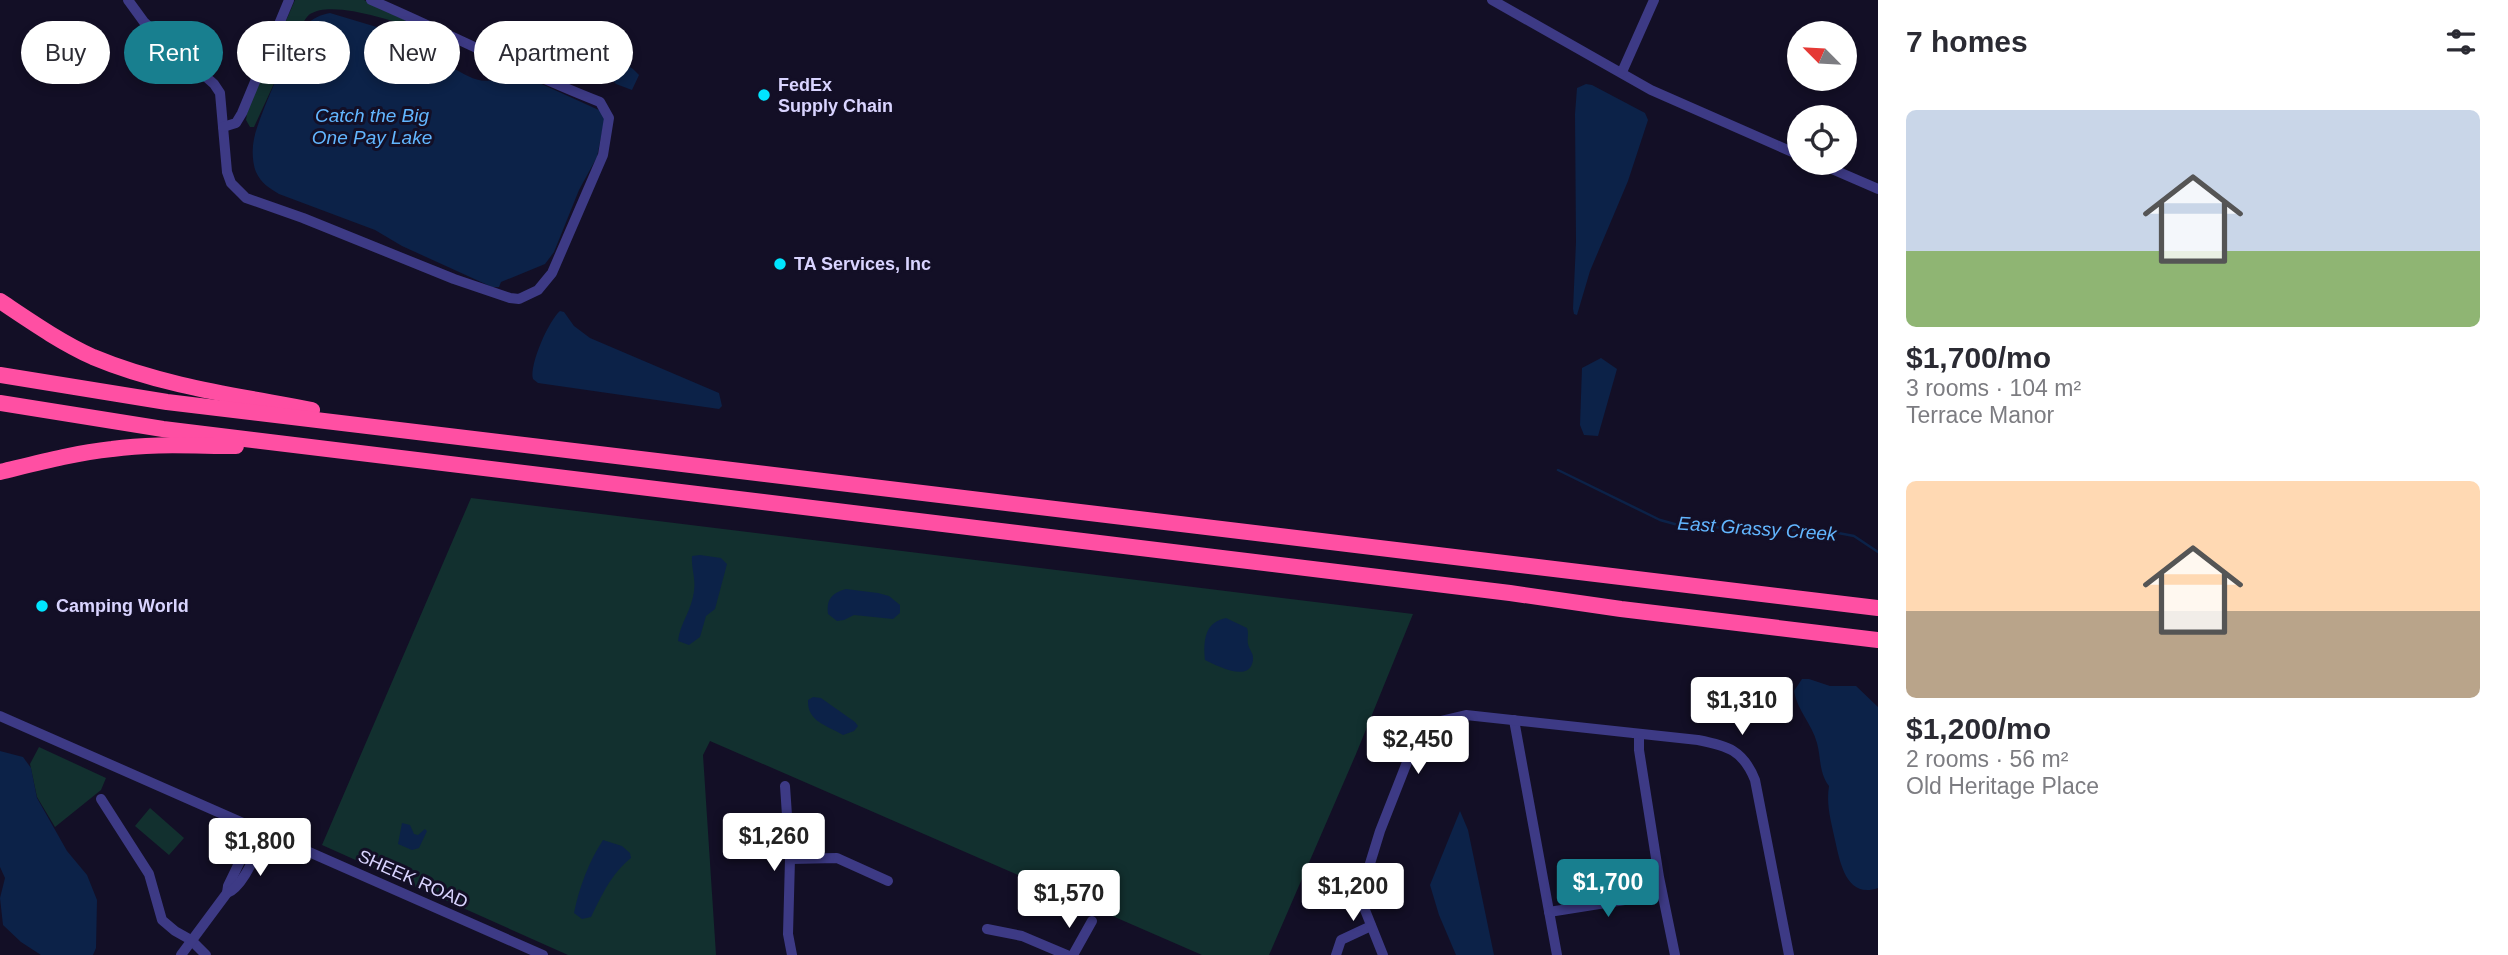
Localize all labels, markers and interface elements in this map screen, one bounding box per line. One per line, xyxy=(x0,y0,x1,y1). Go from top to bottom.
chip: Buy xyxy=(21,21,110,84)
chip: Rent xyxy=(124,21,223,84)
chip: Filters xyxy=(237,21,350,84)
chip: New xyxy=(364,21,460,84)
chip: Apartment xyxy=(474,21,633,84)
north arrow xyxy=(1787,21,1857,91)
map controls xyxy=(1787,21,1857,175)
icon: filters xyxy=(2442,23,2480,61)
text: 7 homes xyxy=(1906,25,2028,58)
place label: FedEx Supply Chain xyxy=(778,75,893,116)
marker: FedEx Supply Chain xyxy=(756,87,772,103)
water label: Catch the Big One Pay Lake xyxy=(312,105,432,148)
button: locate xyxy=(1787,105,1857,175)
icon: home xyxy=(2130,156,2256,282)
place label: TA Services, Inc xyxy=(794,254,931,274)
marker: TA Services, Inc xyxy=(772,256,788,272)
text: $1,700/mo xyxy=(1906,341,2051,374)
text: 3 rooms · 104 m² xyxy=(1906,375,2081,401)
text: Terrace Manor xyxy=(1906,402,2054,428)
water label: East Grassy Creek xyxy=(1677,512,1839,545)
icon: home xyxy=(2130,527,2256,653)
place label: Camping World xyxy=(56,596,189,616)
marker: Camping World xyxy=(34,598,50,614)
pin: $1,310 xyxy=(1685,678,1799,737)
text: $1,310 xyxy=(1707,687,1777,713)
text: $1,200/mo xyxy=(1906,712,2051,745)
pin: $2,450 xyxy=(1361,716,1475,776)
text: $2,450 xyxy=(1383,726,1453,752)
text: 2 rooms · 56 m² xyxy=(1906,746,2068,772)
text: Old Heritage Place xyxy=(1906,773,2099,799)
pin: $1,260 xyxy=(717,814,831,873)
pin: $1,800 xyxy=(203,818,317,878)
text: $1,260 xyxy=(739,823,809,849)
text: $1,800 xyxy=(225,828,295,854)
street label: SHEEK ROAD xyxy=(355,846,471,912)
pin: $1,700 xyxy=(1551,860,1665,919)
pin: $1,200 xyxy=(1296,864,1410,923)
text: $1,700 xyxy=(1573,869,1643,895)
pin: $1,570 xyxy=(1012,870,1126,930)
text: $1,200 xyxy=(1318,873,1388,899)
text: $1,570 xyxy=(1034,880,1104,906)

